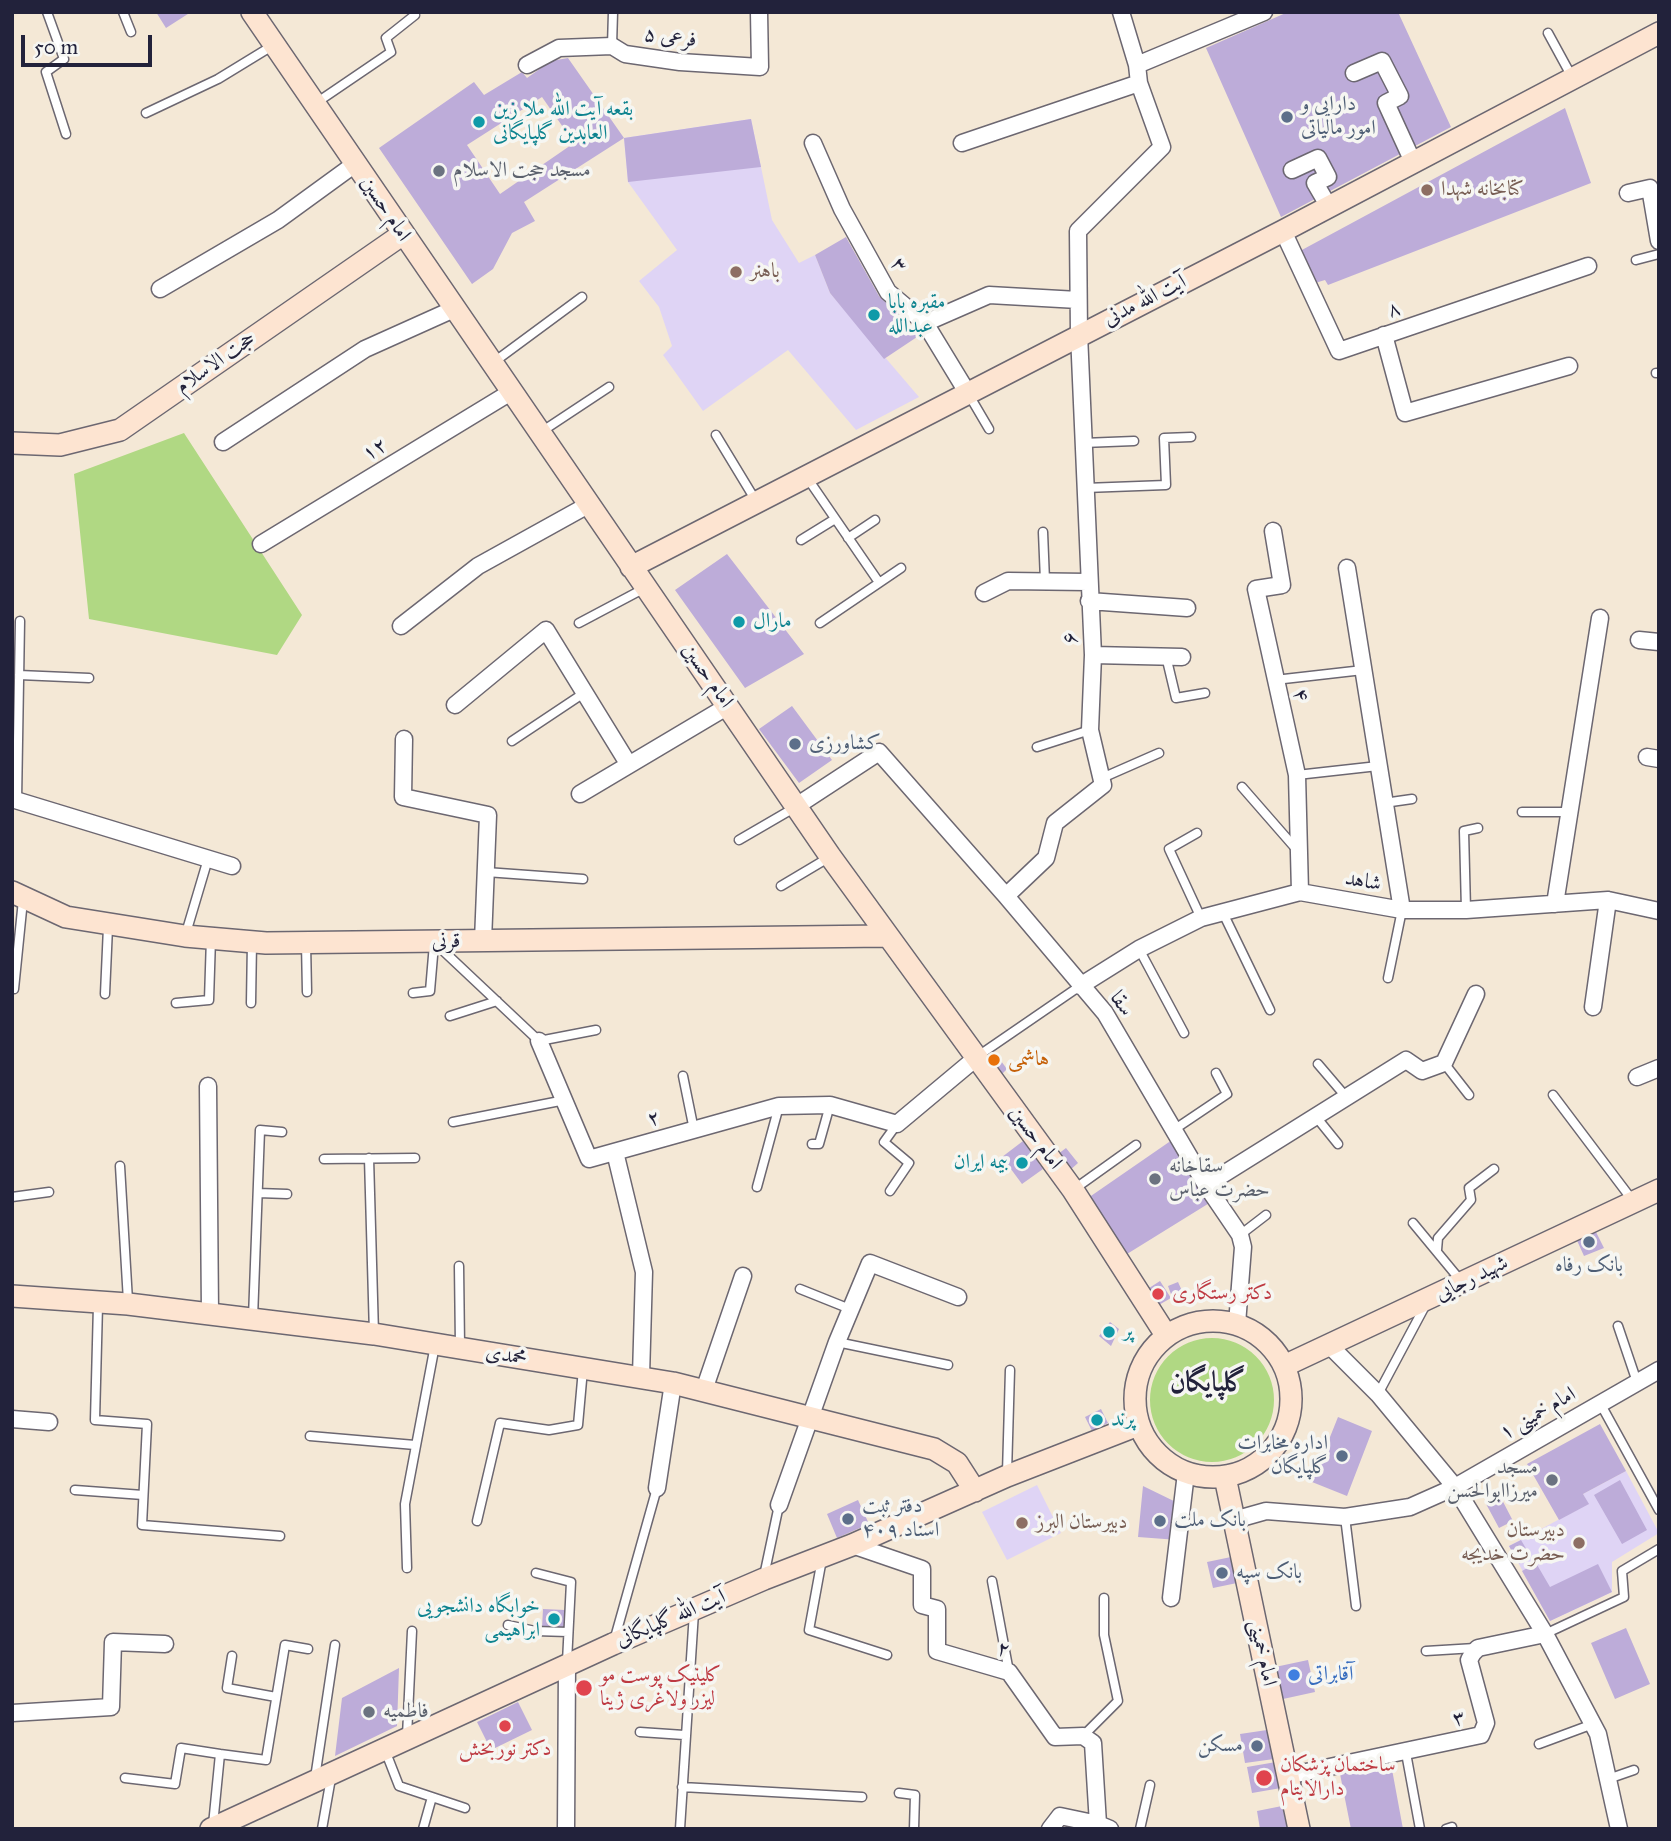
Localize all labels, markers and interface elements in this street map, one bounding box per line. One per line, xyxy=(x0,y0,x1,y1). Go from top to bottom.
scale bar xyxy=(24,21,156,65)
street label: فرعی ۵ xyxy=(642,22,698,54)
text: 50 m xyxy=(34,34,78,60)
place label: دارایی و امور مالیاتی xyxy=(1301,92,1376,142)
place label: بقعه آیت الله ملا زین العابدین گلپایگانی xyxy=(493,97,633,147)
marker: دارایی و امور مالیاتی xyxy=(1279,109,1295,125)
marker: بقعه آیت الله ملا زین العابدین گلپایگانی xyxy=(471,114,487,130)
place label: مسجد حجت الاسلام xyxy=(453,158,591,184)
marker: مسجد حجت الاسلام xyxy=(431,163,447,179)
street label: امام حسین xyxy=(354,172,416,246)
place label: کتابخانه شهدا xyxy=(1441,177,1524,203)
marker: کتابخانه شهدا xyxy=(1419,182,1435,198)
street label: ۳ xyxy=(884,254,912,276)
place label: باهنر xyxy=(750,259,780,285)
marker: باهنر xyxy=(728,264,744,280)
street label: آیت الله مدنی xyxy=(1099,269,1191,333)
place label: مقبره بابا عبدالله xyxy=(888,290,946,340)
street label: ۸ xyxy=(1384,296,1404,324)
marker: مقبره بابا عبدالله xyxy=(866,307,882,323)
street label: حجت الاسلام xyxy=(171,326,261,400)
street label: ۱۲ xyxy=(358,433,392,467)
place label: مارال xyxy=(753,609,792,635)
marker: مارال xyxy=(731,614,747,630)
street label: ۶ xyxy=(1058,631,1084,645)
street label: امام حسین xyxy=(676,639,738,713)
street label: ۴ xyxy=(1286,686,1314,704)
place label: کشاورزی xyxy=(809,731,881,757)
marker: کشاورزی xyxy=(787,736,803,752)
street label: شاهد xyxy=(1343,866,1383,898)
street label: قرنی xyxy=(431,929,461,955)
street label: سقا xyxy=(1104,987,1138,1021)
place label: هاشمی xyxy=(1008,1047,1049,1073)
marker: هاشمی xyxy=(986,1052,1002,1068)
street label: امام حسین xyxy=(1003,1101,1067,1175)
street label: ۲ xyxy=(645,1105,663,1133)
place label: بیمه ایران xyxy=(954,1150,1008,1176)
place label: سقاخانه حضرت عباس xyxy=(1169,1154,1270,1204)
marker: بیمه ایران xyxy=(1014,1155,1030,1171)
marker: سقاخانه حضرت عباس xyxy=(1147,1171,1163,1187)
marker: بانک رفاه xyxy=(1581,1234,1597,1250)
street label: شهید رجایی xyxy=(1432,1251,1512,1307)
place label: بانک رفاه xyxy=(1555,1253,1623,1279)
place label: دکتر رستگاری xyxy=(1172,1281,1272,1307)
marker: دکتر رستگاری xyxy=(1150,1286,1166,1302)
place label: پر xyxy=(1123,1319,1133,1345)
marker: پر xyxy=(1101,1324,1117,1340)
street label: محمدی xyxy=(484,1340,528,1372)
district label: گلپایگان xyxy=(1170,1367,1246,1401)
street label: امام خمینی ۱ xyxy=(1495,1382,1581,1446)
place label: پرند xyxy=(1111,1407,1135,1433)
marker: پرند xyxy=(1089,1412,1105,1428)
place label: اداره مخابرات گلپایگان xyxy=(1237,1431,1328,1481)
marker: اداره مخابرات گلپایگان xyxy=(1334,1448,1350,1464)
place label: مسجد میرزاابوالحسن xyxy=(1447,1455,1538,1505)
marker: مسجد میرزاابوالحسن xyxy=(1544,1472,1560,1488)
place label: دفتر ثبت اسناد ۴۰۹ xyxy=(862,1494,939,1544)
place label: بانک ملت xyxy=(1174,1508,1246,1534)
place label: دبیرستان البرز xyxy=(1036,1510,1128,1536)
marker: دفتر ثبت اسناد ۴۰۹ xyxy=(840,1511,856,1527)
marker: بانک ملت xyxy=(1152,1513,1168,1529)
marker: دبیرستان البرز xyxy=(1014,1515,1030,1531)
place label: دبیرستان حضرت خدیجه xyxy=(1461,1518,1565,1568)
marker: دبیرستان حضرت خدیجه xyxy=(1571,1535,1587,1551)
place label: بانک سپه xyxy=(1236,1560,1302,1586)
marker: بانک سپه xyxy=(1214,1565,1230,1581)
street label: آیت الله گلپایگانی xyxy=(612,1585,730,1653)
place label: خوابگاه دانشجویی ابراهیمی xyxy=(417,1594,540,1644)
marker: خوابگاه دانشجویی ابراهیمی xyxy=(546,1611,562,1627)
street label: امام خمینی xyxy=(1243,1617,1281,1689)
street label: ۲ xyxy=(993,1636,1013,1664)
place label: آقابراتی xyxy=(1308,1662,1354,1688)
place label: کلینیک پوست مو لیزر ولاغری ژینا xyxy=(600,1663,722,1713)
marker: آقابراتی xyxy=(1286,1667,1302,1683)
marker: کلینیک پوست مو لیزر ولاغری ژینا xyxy=(574,1678,594,1698)
place label: فاطمیه xyxy=(383,1699,429,1725)
marker: فاطمیه xyxy=(361,1704,377,1720)
street label: ۳ xyxy=(1450,1705,1468,1733)
marker: دکتر نوربخش xyxy=(497,1718,513,1734)
place label: مسکن xyxy=(1198,1733,1243,1759)
place label: دکتر نوربخش xyxy=(459,1737,551,1763)
marker: مسکن xyxy=(1249,1738,1265,1754)
place label: ساختمان پزشکان دارالایتام xyxy=(1280,1753,1396,1803)
marker: ساختمان پزشکان دارالایتام xyxy=(1254,1768,1274,1788)

